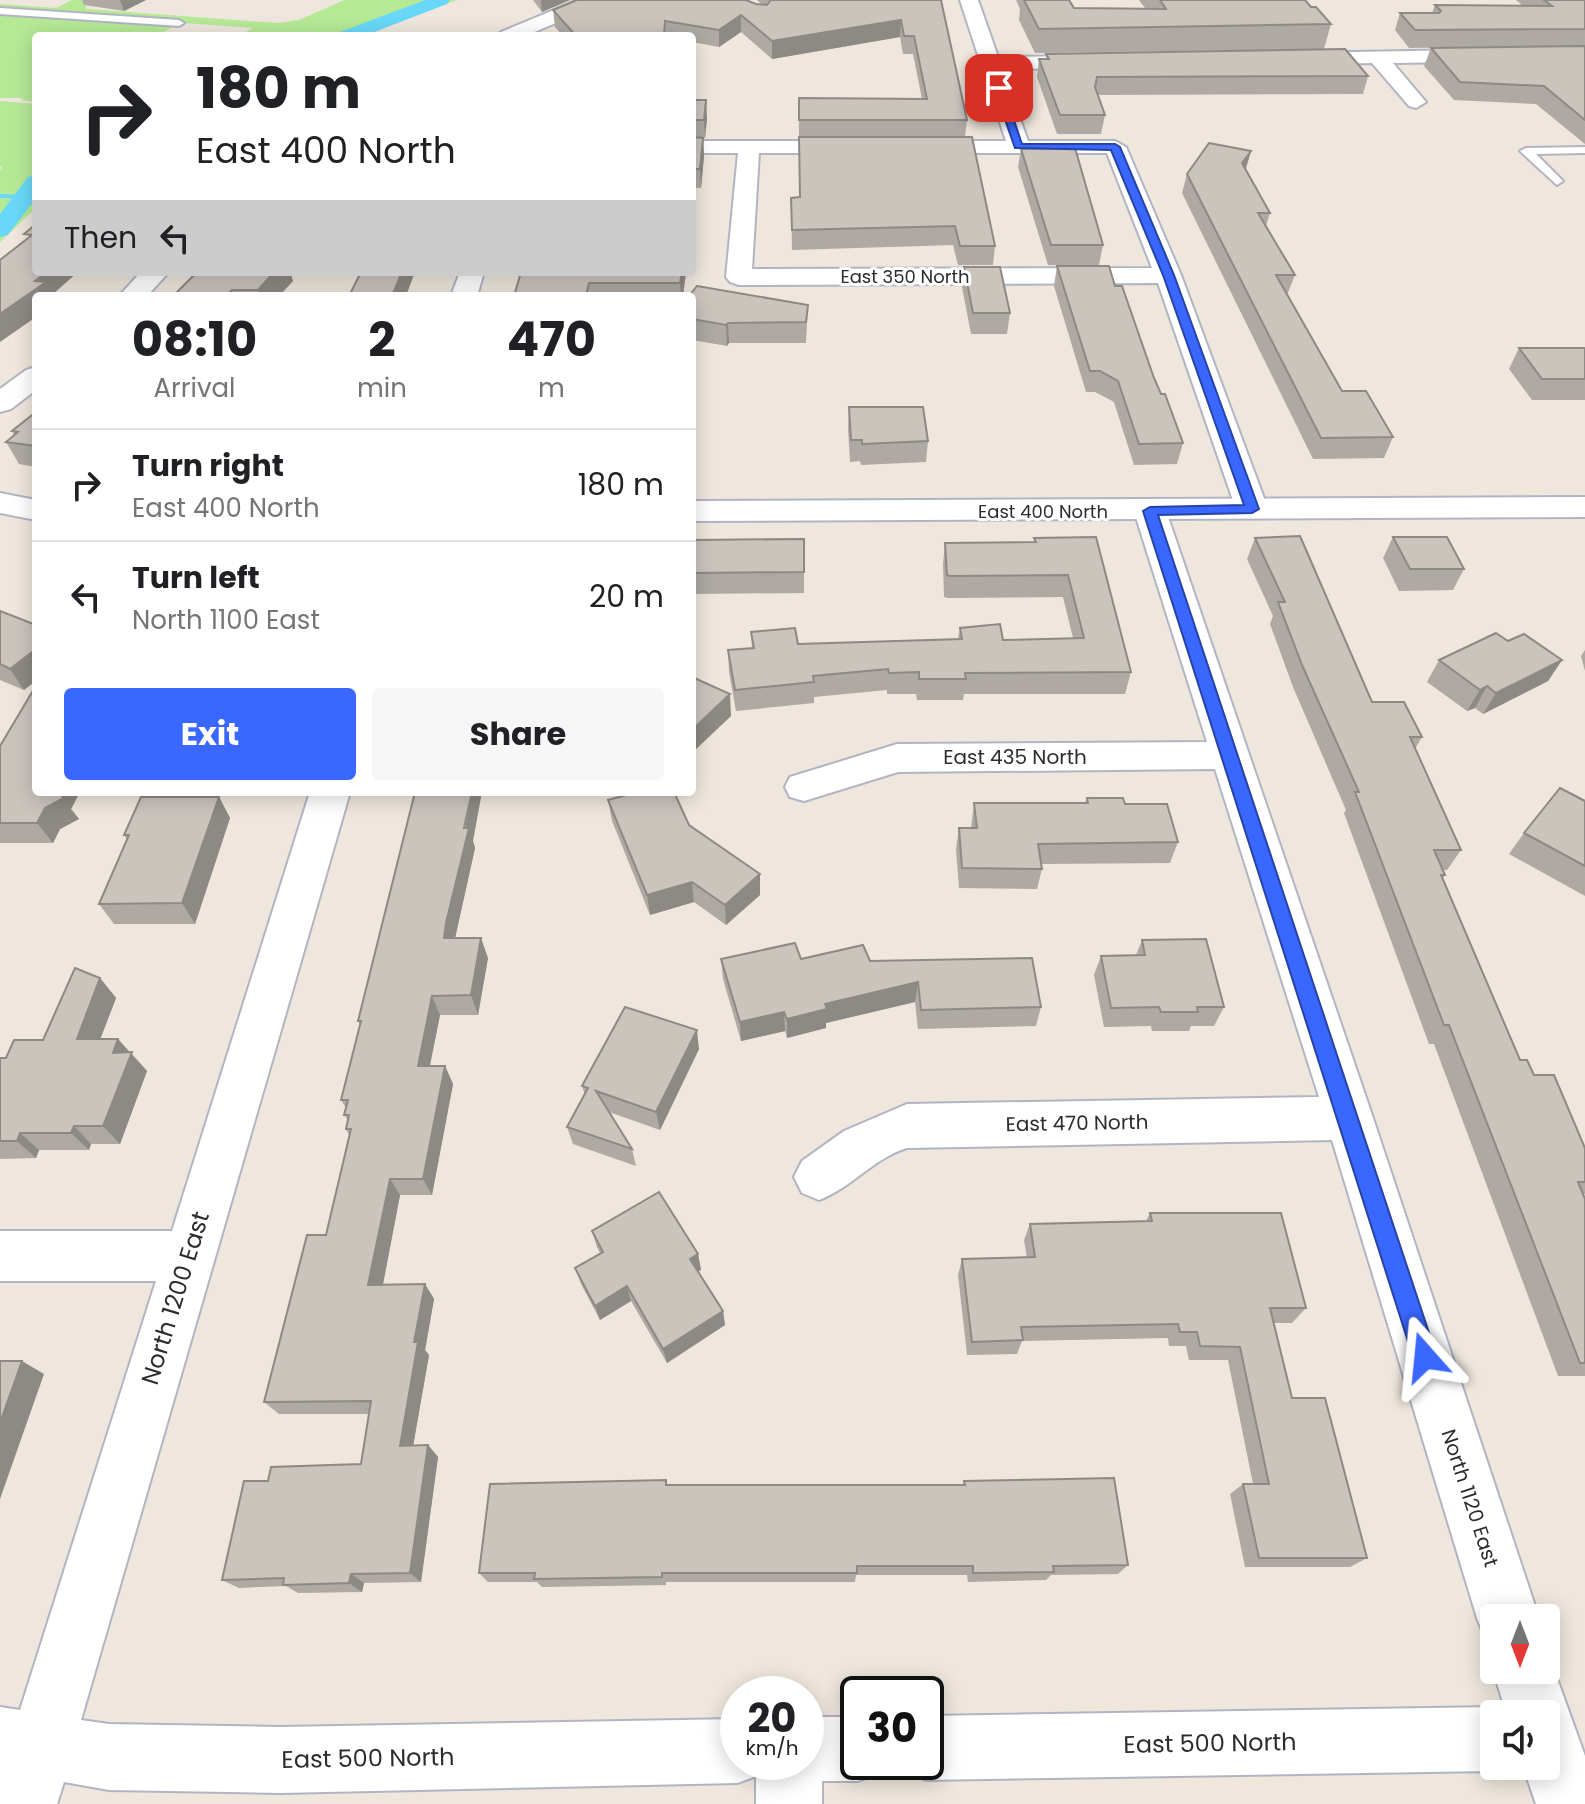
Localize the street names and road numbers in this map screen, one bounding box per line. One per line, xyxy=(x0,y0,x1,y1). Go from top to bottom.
street label: East 350 North xyxy=(840,264,970,289)
street label: East 400 North xyxy=(978,499,1108,524)
street label: East 435 North xyxy=(943,743,1087,771)
street label: East 470 North xyxy=(1005,1108,1149,1138)
street label: North 1200 East xyxy=(133,1207,217,1389)
street label: North 1120 East xyxy=(1435,1425,1505,1571)
street label: East 500 North xyxy=(1123,1725,1297,1761)
street label: East 500 North xyxy=(281,1740,455,1776)

